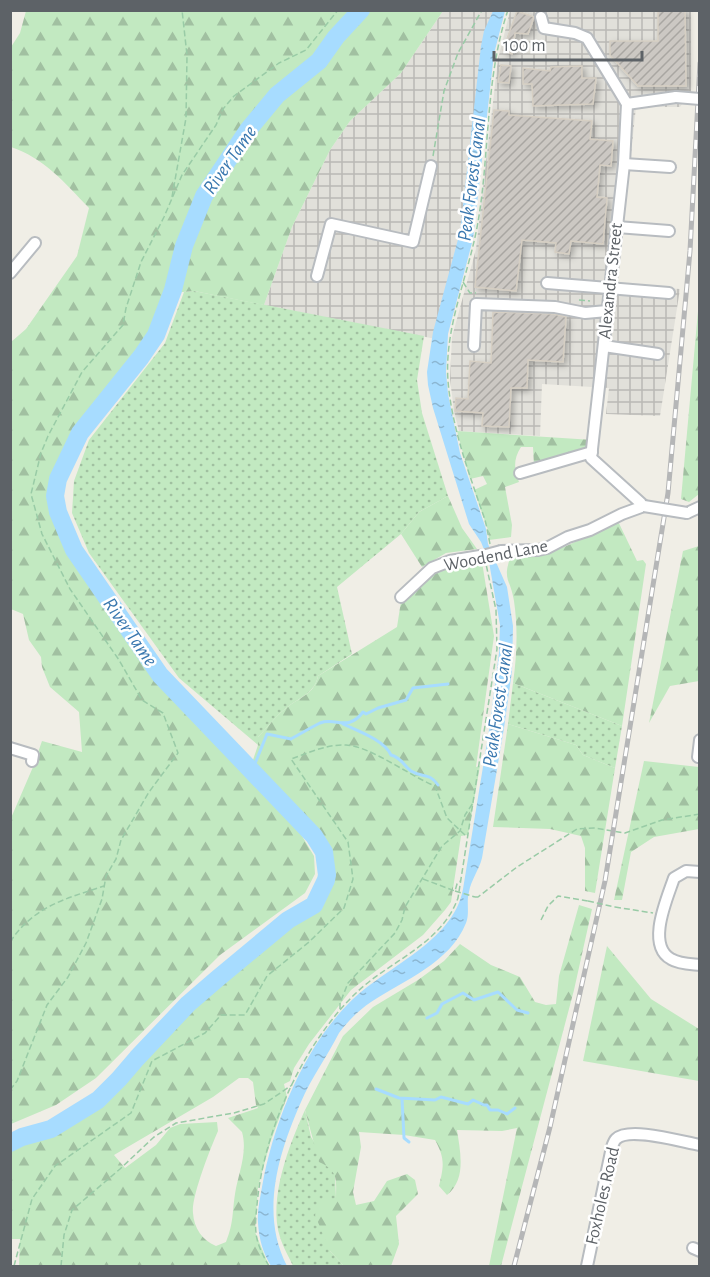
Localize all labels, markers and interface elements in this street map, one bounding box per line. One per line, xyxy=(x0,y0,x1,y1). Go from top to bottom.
scale bar xyxy=(494,24,642,62)
text: 100 m xyxy=(503,37,546,55)
water label: Peak Forest Canal xyxy=(454,116,490,242)
water label: River Tame xyxy=(199,122,261,198)
street label: Alexandra Street xyxy=(596,222,626,340)
street label: Woodend Lane xyxy=(443,537,549,575)
water label: River Tame xyxy=(99,594,161,670)
water label: Peak Forest Canal xyxy=(479,642,517,768)
street label: Foxholes Road xyxy=(583,1145,623,1247)

